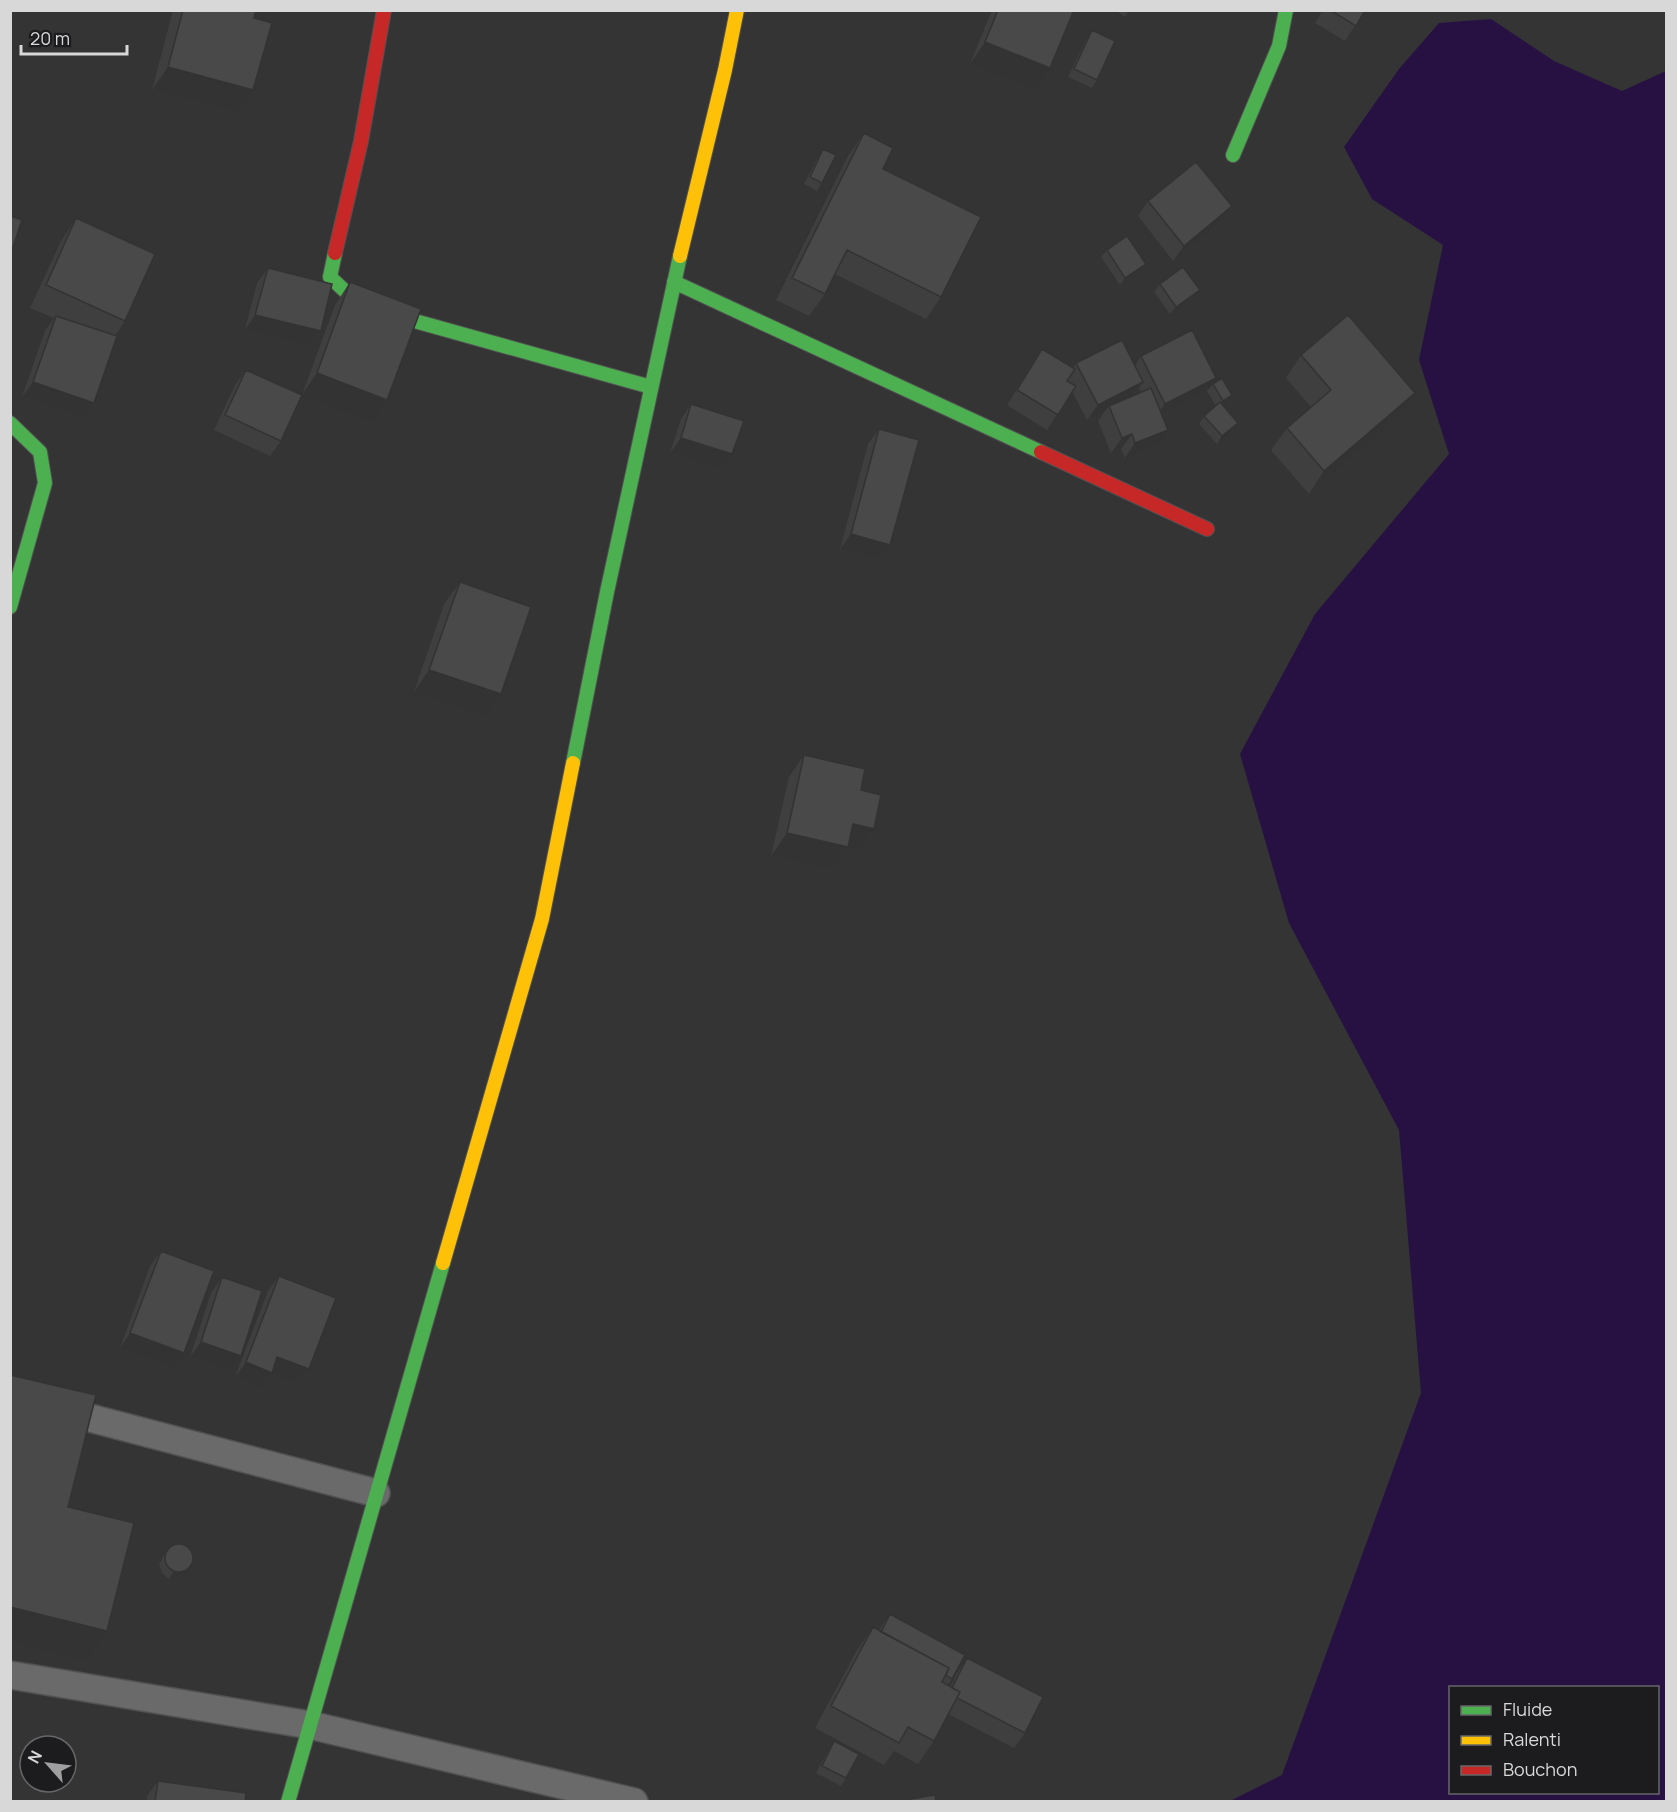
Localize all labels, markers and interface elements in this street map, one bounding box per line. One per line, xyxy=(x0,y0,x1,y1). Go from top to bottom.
scale bar xyxy=(21,18,128,56)
text: 20 m xyxy=(30,26,70,50)
legend xyxy=(1449,1686,1659,1794)
text: Fluide xyxy=(1503,1697,1552,1721)
text: Ralenti xyxy=(1503,1727,1561,1751)
north arrow xyxy=(18,1734,78,1794)
text: N xyxy=(22,1747,47,1767)
text: Bouchon xyxy=(1503,1757,1577,1781)

